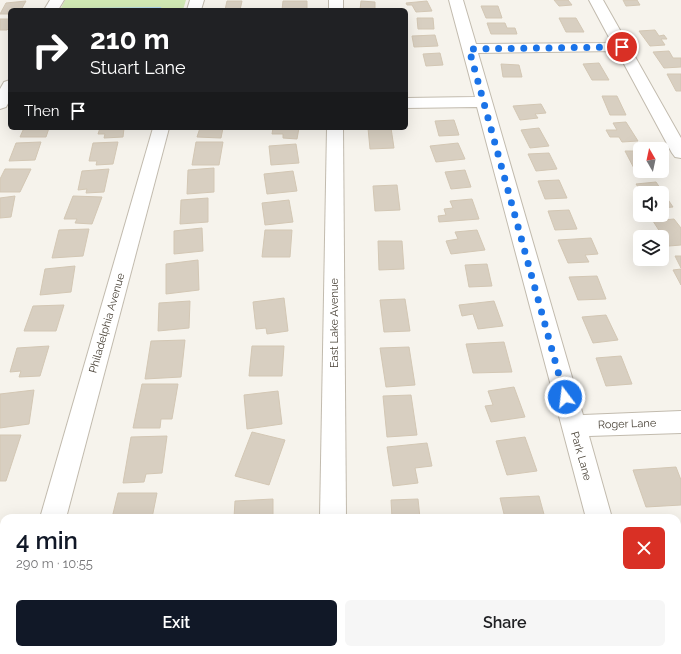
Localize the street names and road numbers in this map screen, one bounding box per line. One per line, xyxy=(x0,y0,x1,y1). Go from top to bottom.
street label: Philadelphia Avenue xyxy=(86,271,128,375)
street label: East Lake Avenue xyxy=(328,278,341,368)
street label: Roger Lane xyxy=(598,416,657,432)
street label: Park Lane xyxy=(568,430,594,483)

